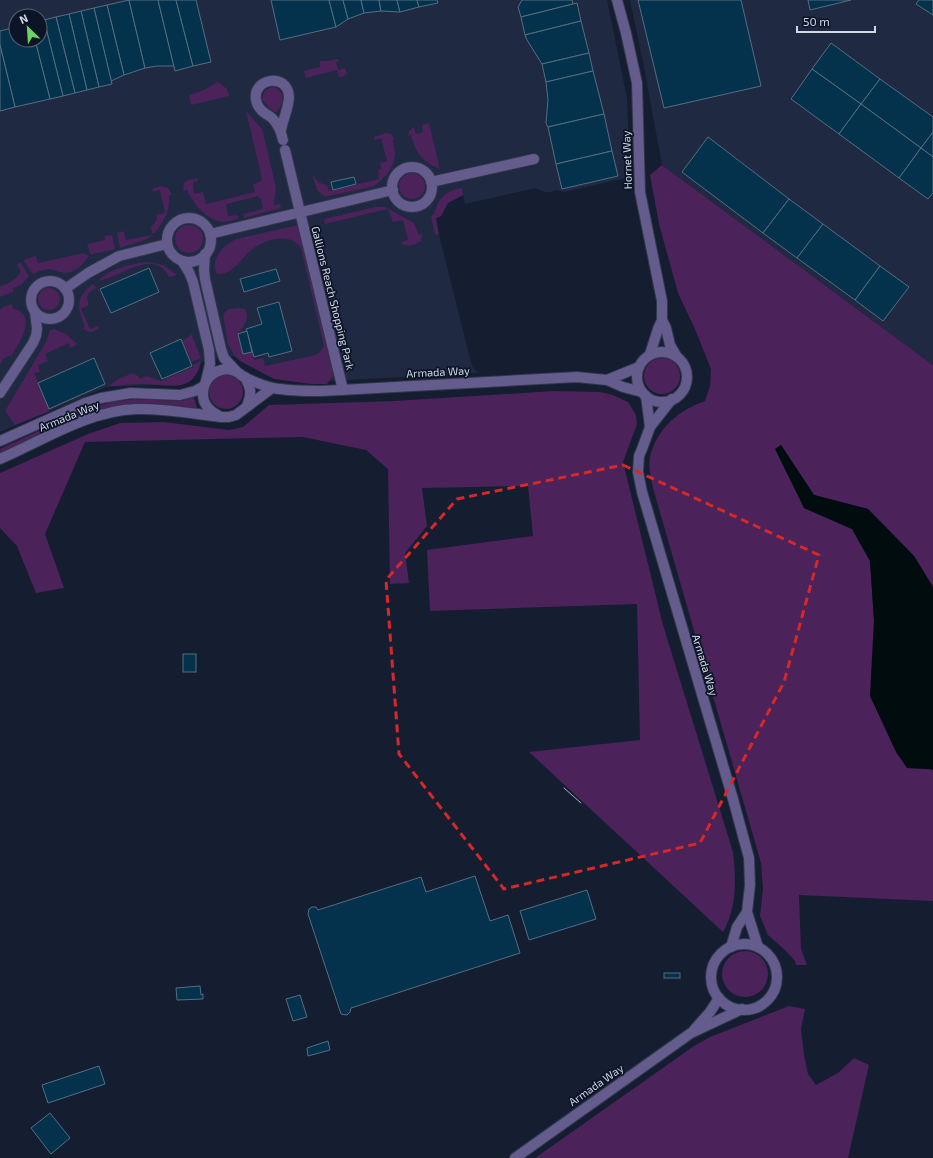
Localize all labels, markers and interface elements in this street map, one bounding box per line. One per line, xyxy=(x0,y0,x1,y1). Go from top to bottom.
north arrow xyxy=(8,8,48,48)
scale bar xyxy=(797,8,875,34)
text: N xyxy=(17,11,30,26)
text: 50 m xyxy=(803,14,830,28)
street label: Hornet Way xyxy=(619,130,634,190)
street label: Gallions Reach Shopping Park xyxy=(309,225,358,371)
street label: Armada Way xyxy=(406,363,470,380)
street label: Armada Way xyxy=(37,398,101,434)
street label: Armada Way xyxy=(690,632,721,697)
street label: Armada Way xyxy=(566,1061,626,1108)

